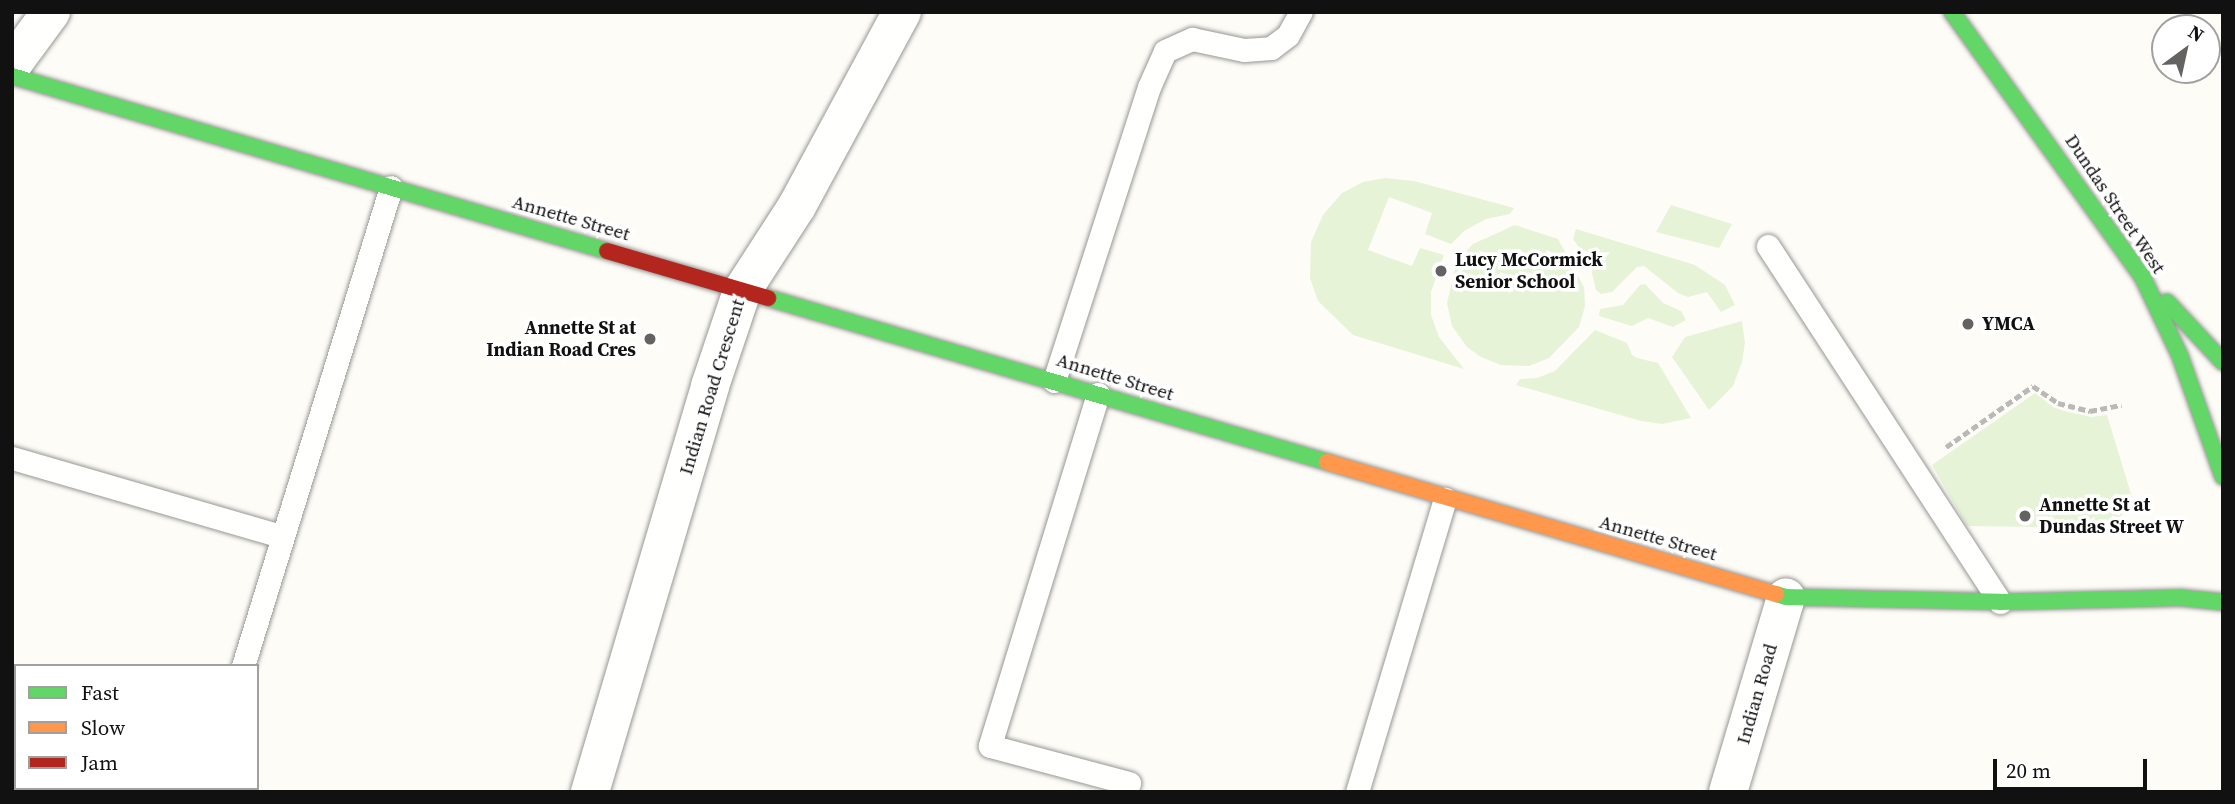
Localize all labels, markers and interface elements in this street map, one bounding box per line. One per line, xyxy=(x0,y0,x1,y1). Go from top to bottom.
north arrow xyxy=(2151,14,2221,84)
text: N xyxy=(2183,18,2209,48)
street label: Dundas Street West xyxy=(2060,130,2170,278)
street label: Annette Street xyxy=(510,190,632,246)
place label: Lucy McCormick Senior School xyxy=(1455,249,1603,293)
marker: Lucy McCormick Senior School xyxy=(1433,263,1449,279)
street label: Indian Road Crescent xyxy=(674,296,750,478)
place label: YMCA xyxy=(1982,313,2035,335)
marker: YMCA xyxy=(1960,316,1976,332)
place label: Annette St at Indian Road Cres xyxy=(486,317,636,361)
marker: Annette St at Indian Road Cres xyxy=(642,331,658,347)
street label: Annette Street xyxy=(1054,348,1176,406)
place label: Annette St at Dundas Street W xyxy=(2039,494,2184,538)
marker: Annette St at Dundas Street W xyxy=(2017,508,2033,524)
street label: Annette Street xyxy=(1597,510,1719,566)
street label: Indian Road xyxy=(1732,641,1782,747)
legend xyxy=(14,664,259,790)
text: Fast xyxy=(81,678,119,707)
text: Slow xyxy=(81,713,125,742)
scale bar xyxy=(1997,744,2151,788)
text: Jam xyxy=(81,748,118,777)
text: 20 m xyxy=(2006,756,2051,785)

